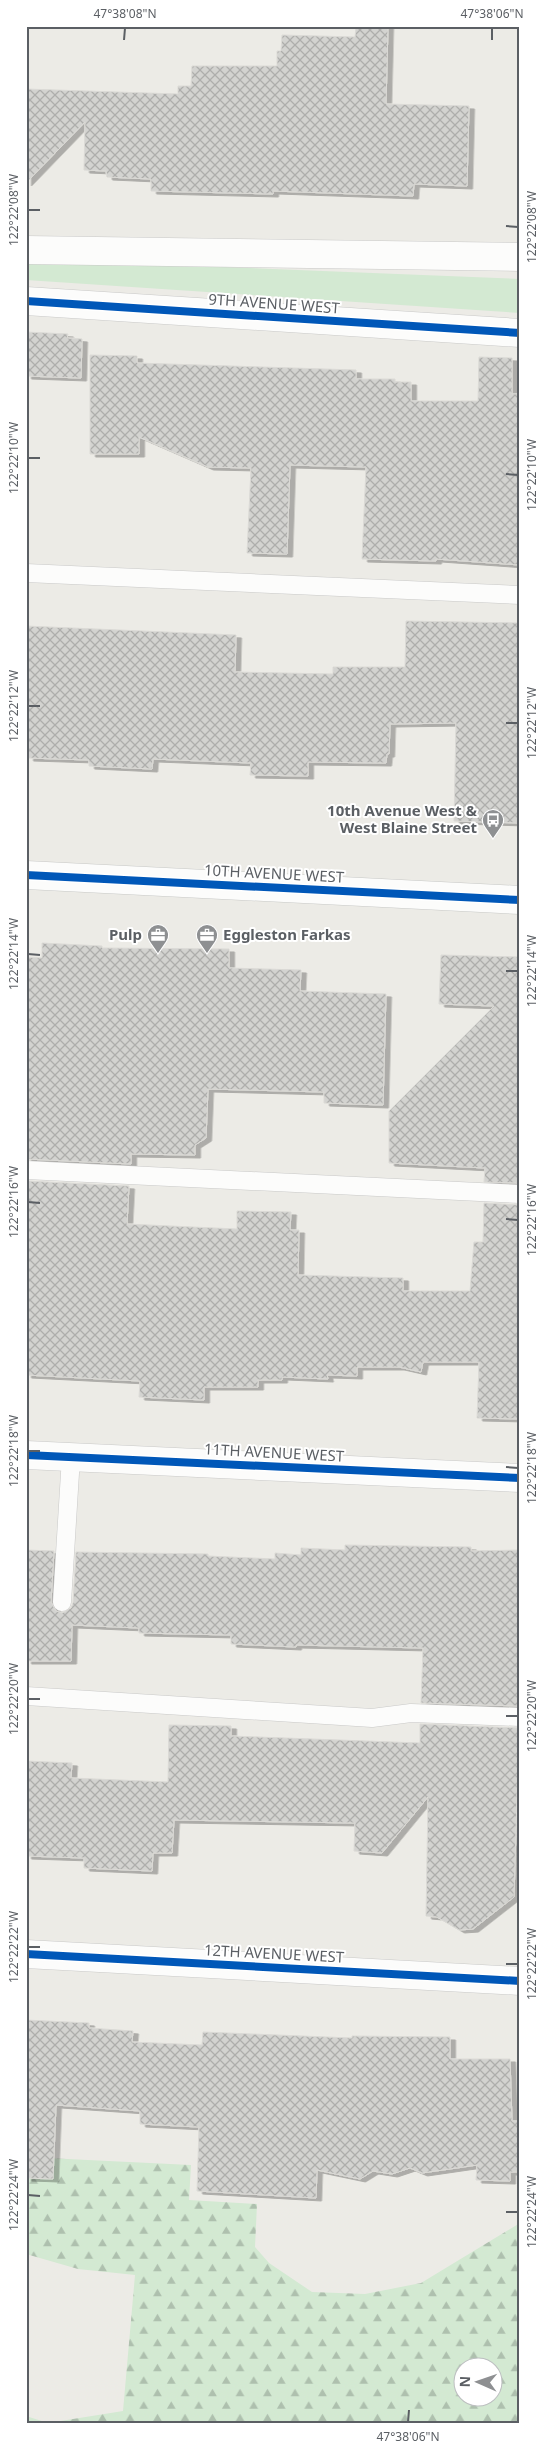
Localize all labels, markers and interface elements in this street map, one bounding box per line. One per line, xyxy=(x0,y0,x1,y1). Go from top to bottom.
text: 47°38'08"N xyxy=(93,5,157,22)
text: 47°38'06"N xyxy=(460,5,524,22)
text: 122°22'08"W xyxy=(5,174,22,246)
text: 122°22'08"W xyxy=(523,191,540,263)
street label: 9TH AVENUE WEST xyxy=(208,288,341,318)
text: 122°22'10"W xyxy=(5,422,22,494)
text: 122°22'10"W xyxy=(523,439,540,511)
text: 122°22'12"W xyxy=(5,670,22,742)
text: 122°22'12"W xyxy=(523,687,540,759)
place label: 10th Avenue West & West Blaine Street xyxy=(327,800,478,837)
bus stop icon: 10th Avenue West & West Blaine Street xyxy=(481,808,505,839)
street label: 10TH AVENUE WEST xyxy=(203,859,345,887)
text: 122°22'14"W xyxy=(5,918,22,990)
office icon: Pulp xyxy=(146,923,170,954)
office icon: Eggleston Farkas xyxy=(195,923,219,954)
place label: Pulp xyxy=(109,924,142,944)
place label: Eggleston Farkas xyxy=(223,924,351,944)
text: 122°22'14"W xyxy=(523,935,540,1007)
text: 122°22'16"W xyxy=(5,1166,22,1238)
text: 122°22'16"W xyxy=(523,1184,540,1256)
text: 122°22'18"W xyxy=(5,1415,22,1487)
text: 122°22'18"W xyxy=(523,1432,540,1504)
street label: 11TH AVENUE WEST xyxy=(203,1438,345,1466)
text: 122°22'20"W xyxy=(5,1663,22,1735)
text: 122°22'20"W xyxy=(523,1680,540,1752)
text: 122°22'22"W xyxy=(5,1911,22,1983)
text: 122°22'22"W xyxy=(523,1928,540,2000)
street label: 12TH AVENUE WEST xyxy=(203,1939,345,1967)
text: 122°22'24"W xyxy=(5,2159,22,2231)
text: 122°22'24"W xyxy=(523,2176,540,2248)
north arrow xyxy=(454,2358,504,2408)
text: N xyxy=(455,2376,474,2388)
text: 47°38'06"N xyxy=(376,2428,440,2445)

